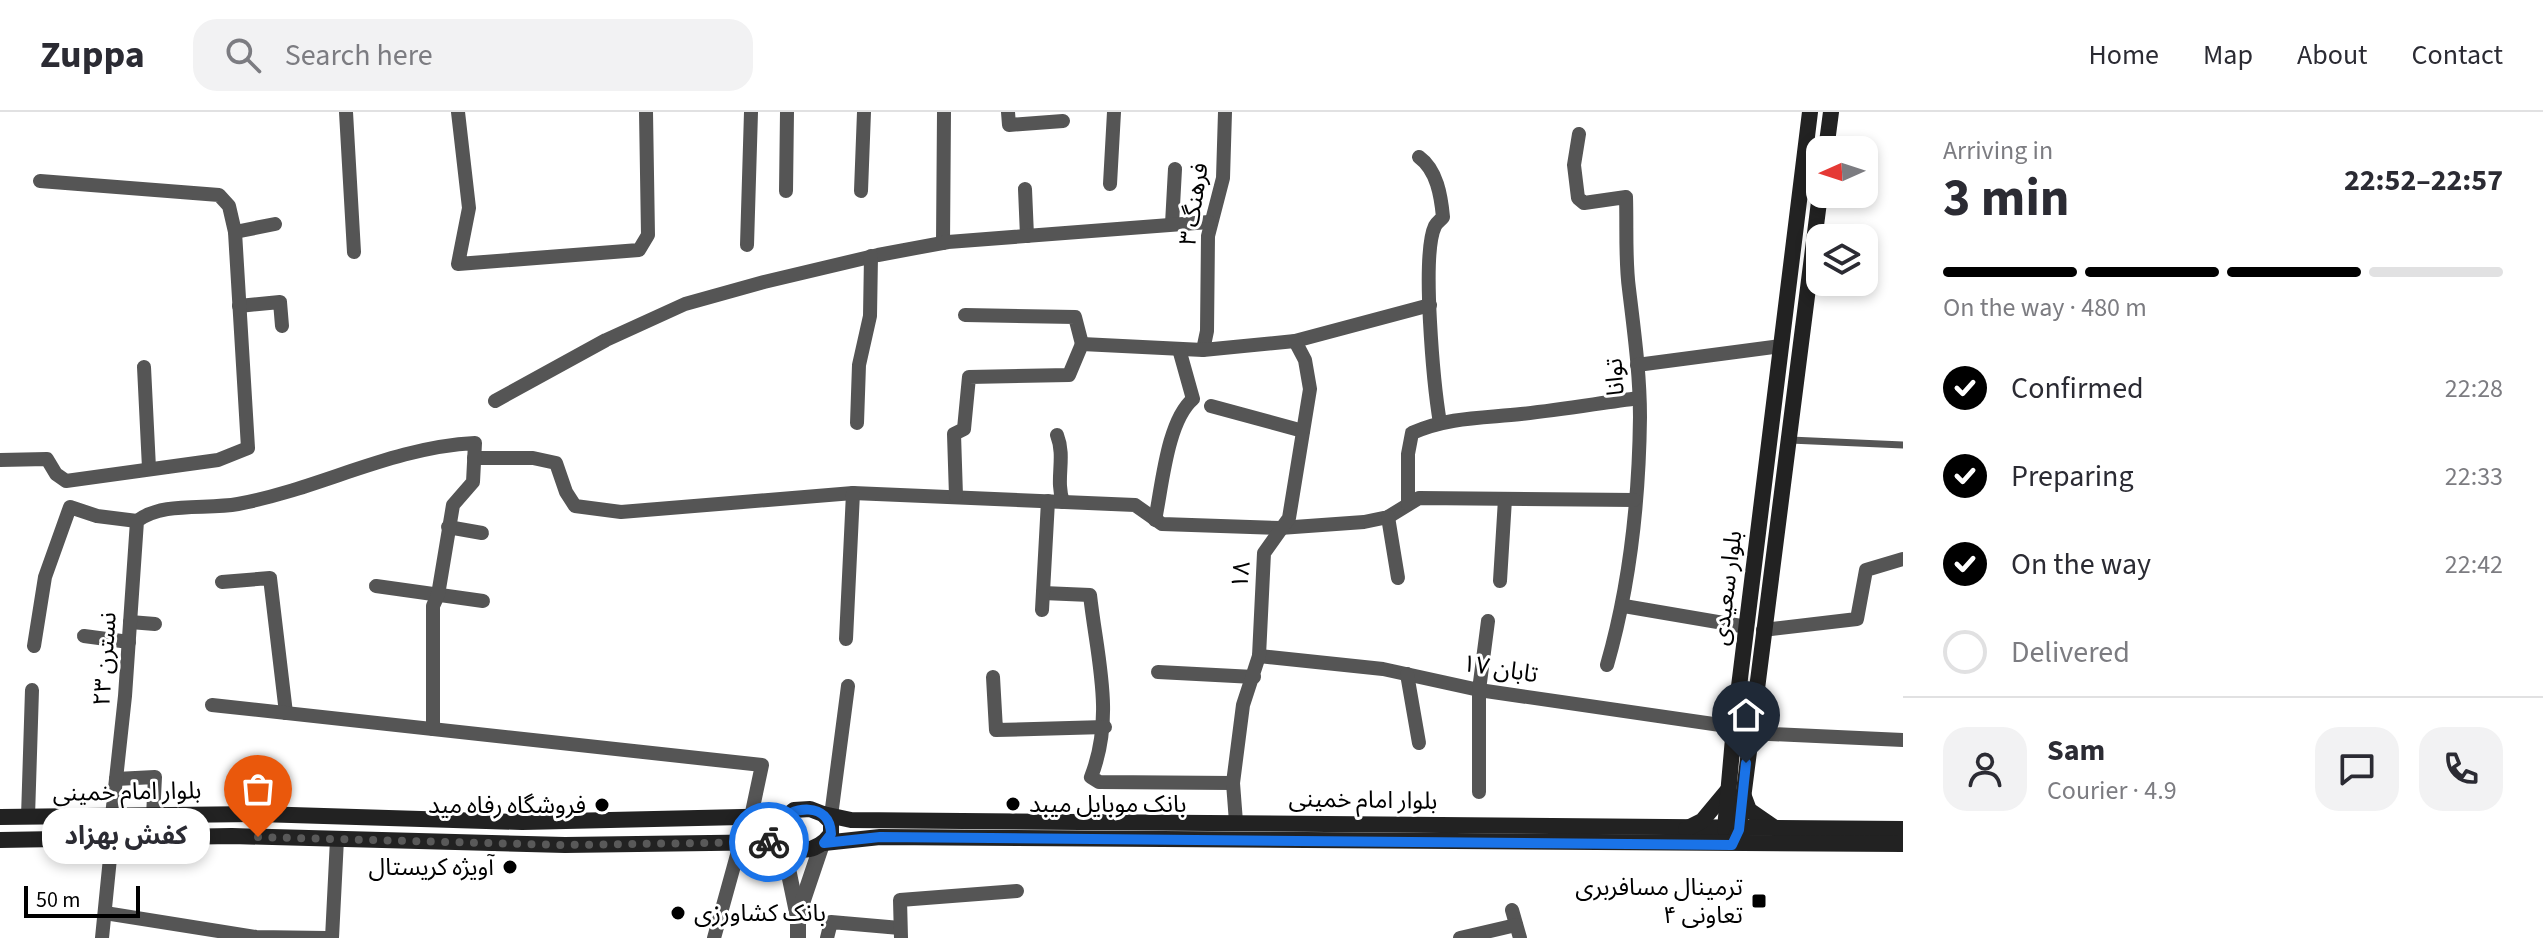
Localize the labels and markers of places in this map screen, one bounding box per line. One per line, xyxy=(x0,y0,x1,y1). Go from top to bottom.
pin xyxy=(1712,681,1780,763)
pin xyxy=(224,755,292,837)
place label: بانک موبایل میبد xyxy=(1029,787,1187,822)
place label: فروشگاه رفاه مید xyxy=(428,788,586,823)
marker: بانک موبایل میبد xyxy=(1004,795,1022,813)
marker: فروشگاه رفاه مید xyxy=(593,796,611,814)
callout: کفش بهزاد xyxy=(42,809,210,865)
place label: آویژه کریستال xyxy=(369,850,495,885)
marker: آویژه کریستال xyxy=(501,858,519,876)
place label: ترمینال مسافربری تعاونی ۴ xyxy=(1575,870,1743,933)
marker: ترمینال مسافربری تعاونی ۴ xyxy=(1750,892,1768,910)
place label: بانک کشاورزی xyxy=(694,896,826,931)
marker: بانک کشاورزی xyxy=(669,904,687,922)

